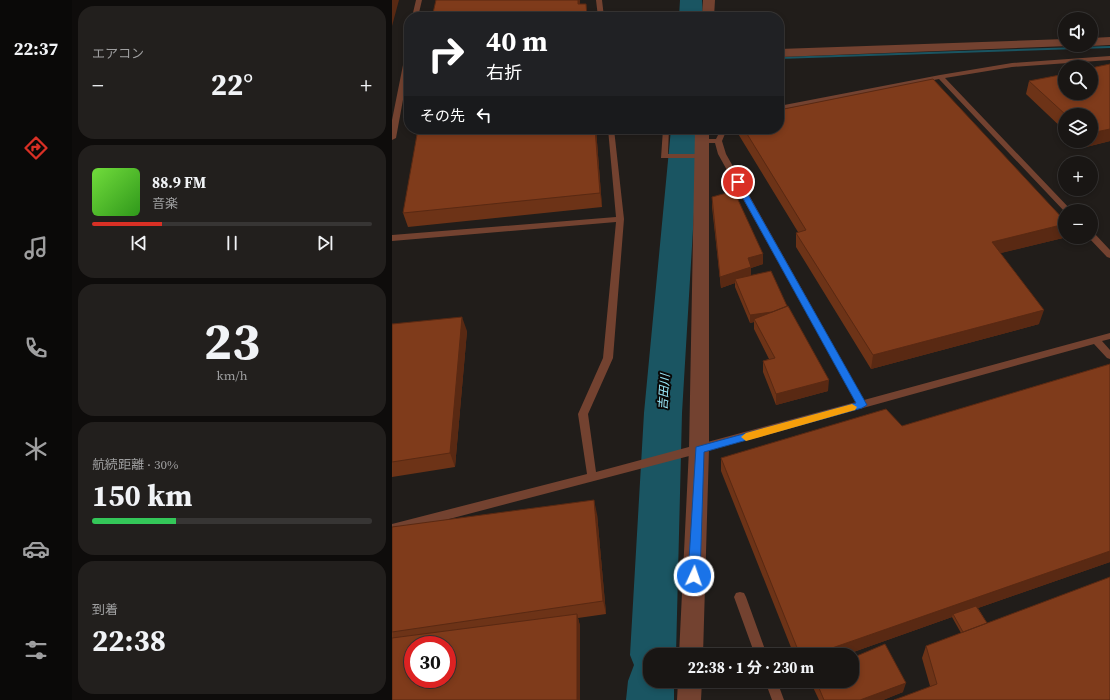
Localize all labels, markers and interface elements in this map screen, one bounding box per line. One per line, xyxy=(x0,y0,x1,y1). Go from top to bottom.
map controls xyxy=(1058,12,1098,244)
button: sound xyxy=(1058,12,1098,52)
text: 40 m xyxy=(486,22,548,60)
icon: right xyxy=(420,28,472,80)
text: 22:37 xyxy=(14,36,58,61)
text: エアコン xyxy=(92,45,144,62)
text: 右折 xyxy=(486,60,522,85)
button: search xyxy=(1058,60,1098,100)
text: 22° xyxy=(211,64,253,105)
text: − xyxy=(92,70,104,100)
text: + xyxy=(360,70,372,100)
icon: left xyxy=(473,104,495,126)
text: その先 xyxy=(420,105,465,126)
button: layers xyxy=(1058,108,1098,148)
icon: directions xyxy=(22,134,50,162)
button: + xyxy=(1058,156,1098,196)
pin xyxy=(721,165,755,199)
icon: arrive xyxy=(727,171,749,193)
text: 88.9 FM xyxy=(152,172,206,193)
text: 音楽 xyxy=(152,195,178,212)
button: − xyxy=(1058,204,1098,244)
icon: previous xyxy=(128,232,150,254)
icon: pause xyxy=(221,232,243,254)
icon: next xyxy=(314,232,336,254)
icon: music xyxy=(22,234,50,262)
text: 23 xyxy=(204,305,260,376)
icon: phone xyxy=(22,334,50,362)
text: km/h xyxy=(217,367,247,384)
water label: 吉田川 xyxy=(655,371,673,411)
icon: climate xyxy=(22,435,50,463)
text: 航続距離 · 30% xyxy=(92,456,178,473)
text: 150 km xyxy=(92,475,192,516)
icon: car xyxy=(22,535,50,563)
position arrow xyxy=(673,555,715,597)
text: 到着 xyxy=(92,601,118,618)
text: 22:38 xyxy=(92,620,166,661)
icon: filters xyxy=(22,636,50,664)
speed limit sign: 30 xyxy=(404,636,456,688)
text: 22:38 · 1 分 · 230 m xyxy=(688,657,814,678)

